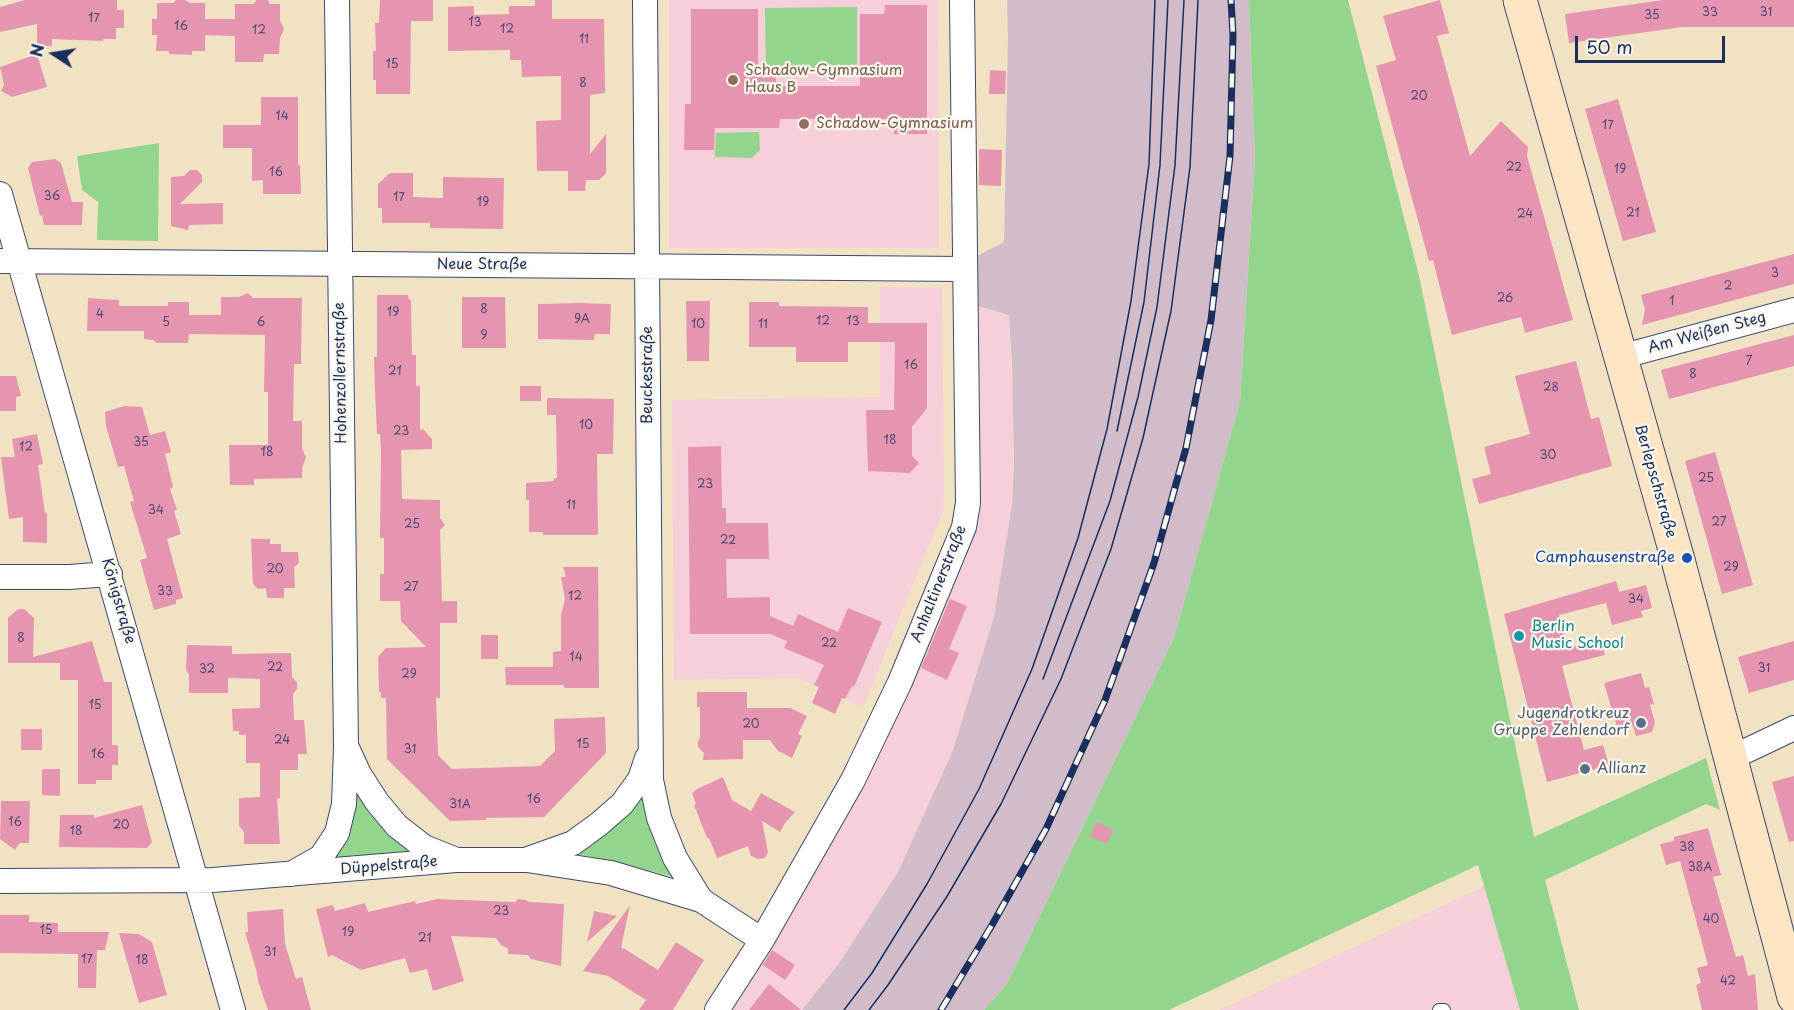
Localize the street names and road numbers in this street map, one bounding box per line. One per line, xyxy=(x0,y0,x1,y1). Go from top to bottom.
street label: Neue Straße xyxy=(437,256,527,274)
street label: Hohenzollernstraße xyxy=(331,302,351,444)
street label: Am Weißen Steg xyxy=(1646,309,1768,357)
street label: Beuckestraße xyxy=(639,326,657,424)
street label: Berlepschstraße xyxy=(1630,422,1680,540)
street label: Anhaltinerstraße xyxy=(907,523,971,645)
street label: Königstraße xyxy=(97,556,139,646)
street label: Düppelstraße xyxy=(340,853,438,879)

